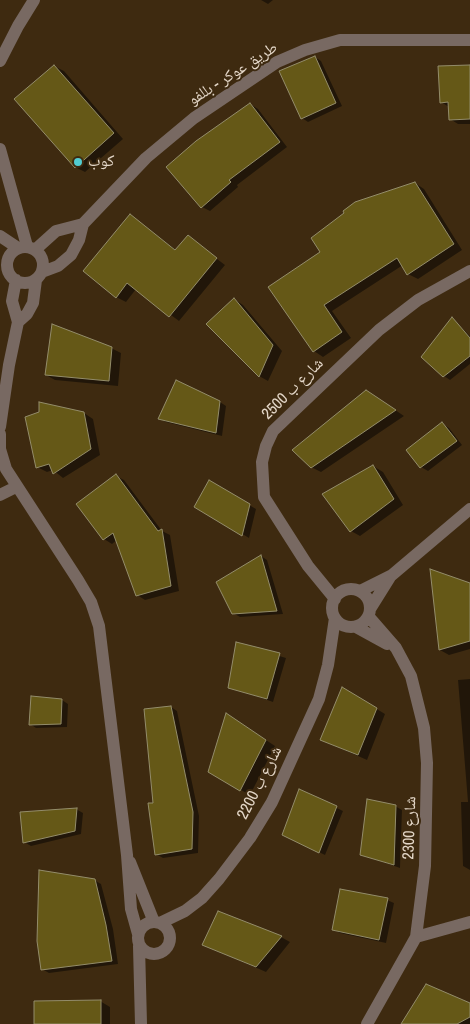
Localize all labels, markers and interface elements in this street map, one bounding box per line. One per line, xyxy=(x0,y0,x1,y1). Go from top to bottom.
street label: طريق عوكر - بللفو xyxy=(185,38,281,110)
place label: كوب xyxy=(88,152,114,172)
marker: كوب xyxy=(72,156,84,168)
street label: شارع ب 2500 xyxy=(258,354,328,424)
street label: شارع ب 2200 xyxy=(233,743,287,823)
street label: شارع 2300 xyxy=(399,796,421,860)

